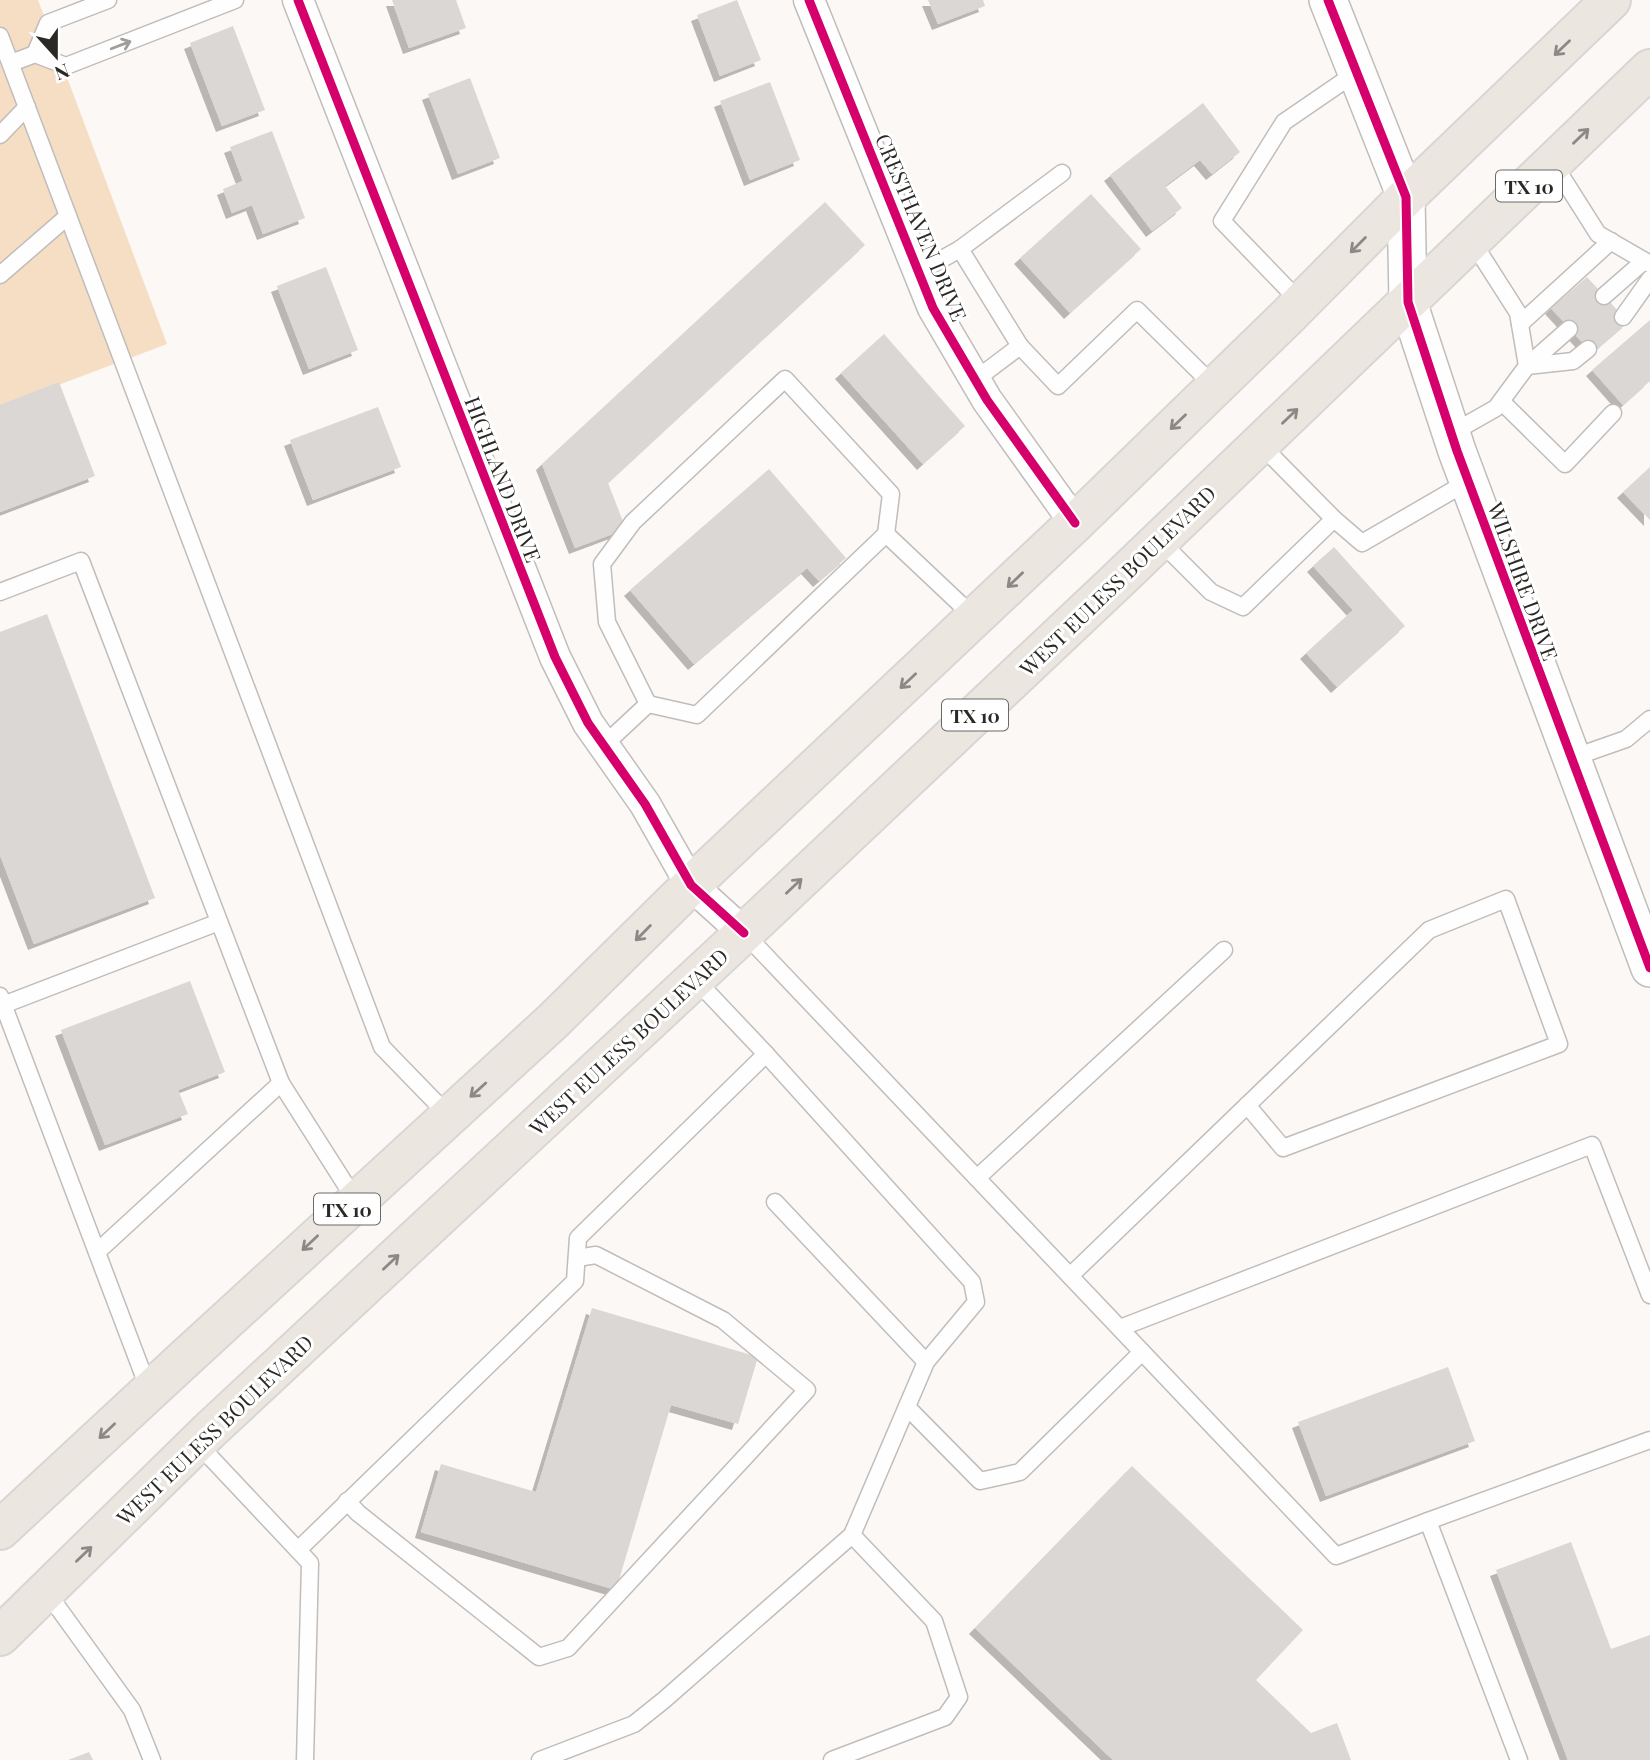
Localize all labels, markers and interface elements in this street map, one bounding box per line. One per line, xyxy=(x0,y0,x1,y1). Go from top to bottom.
north arrow xyxy=(21,21,91,91)
one-way arrow xyxy=(110,37,131,50)
one-way arrow xyxy=(1554,39,1571,56)
text: N xyxy=(51,58,74,87)
one-way arrow xyxy=(1572,128,1589,145)
street label: CRESTHAVEN DRIVE xyxy=(870,129,974,325)
road number: TX 10 xyxy=(1496,170,1562,202)
one-way arrow xyxy=(1350,237,1367,254)
street label: HIGHLAND DRIVE xyxy=(459,392,549,566)
one-way arrow xyxy=(1281,407,1298,424)
one-way arrow xyxy=(1170,414,1187,431)
street label: WEST EULESS BOULEVARD xyxy=(1012,479,1221,682)
street label: WILSHIRE DRIVE xyxy=(1482,497,1566,664)
one-way arrow xyxy=(1007,572,1024,589)
one-way arrow xyxy=(900,673,917,690)
road number: TX 10 xyxy=(942,700,1008,730)
one-way arrow xyxy=(785,877,802,894)
one-way arrow xyxy=(634,925,651,942)
street label: WEST EULESS BOULEVARD xyxy=(522,941,734,1141)
one-way arrow xyxy=(469,1082,487,1098)
road number: TX 10 xyxy=(314,1194,380,1224)
one-way arrow xyxy=(302,1235,319,1252)
one-way arrow xyxy=(382,1254,400,1270)
street label: WEST EULESS BOULEVARD xyxy=(109,1328,318,1531)
one-way arrow xyxy=(99,1422,116,1439)
one-way arrow xyxy=(75,1545,92,1562)

